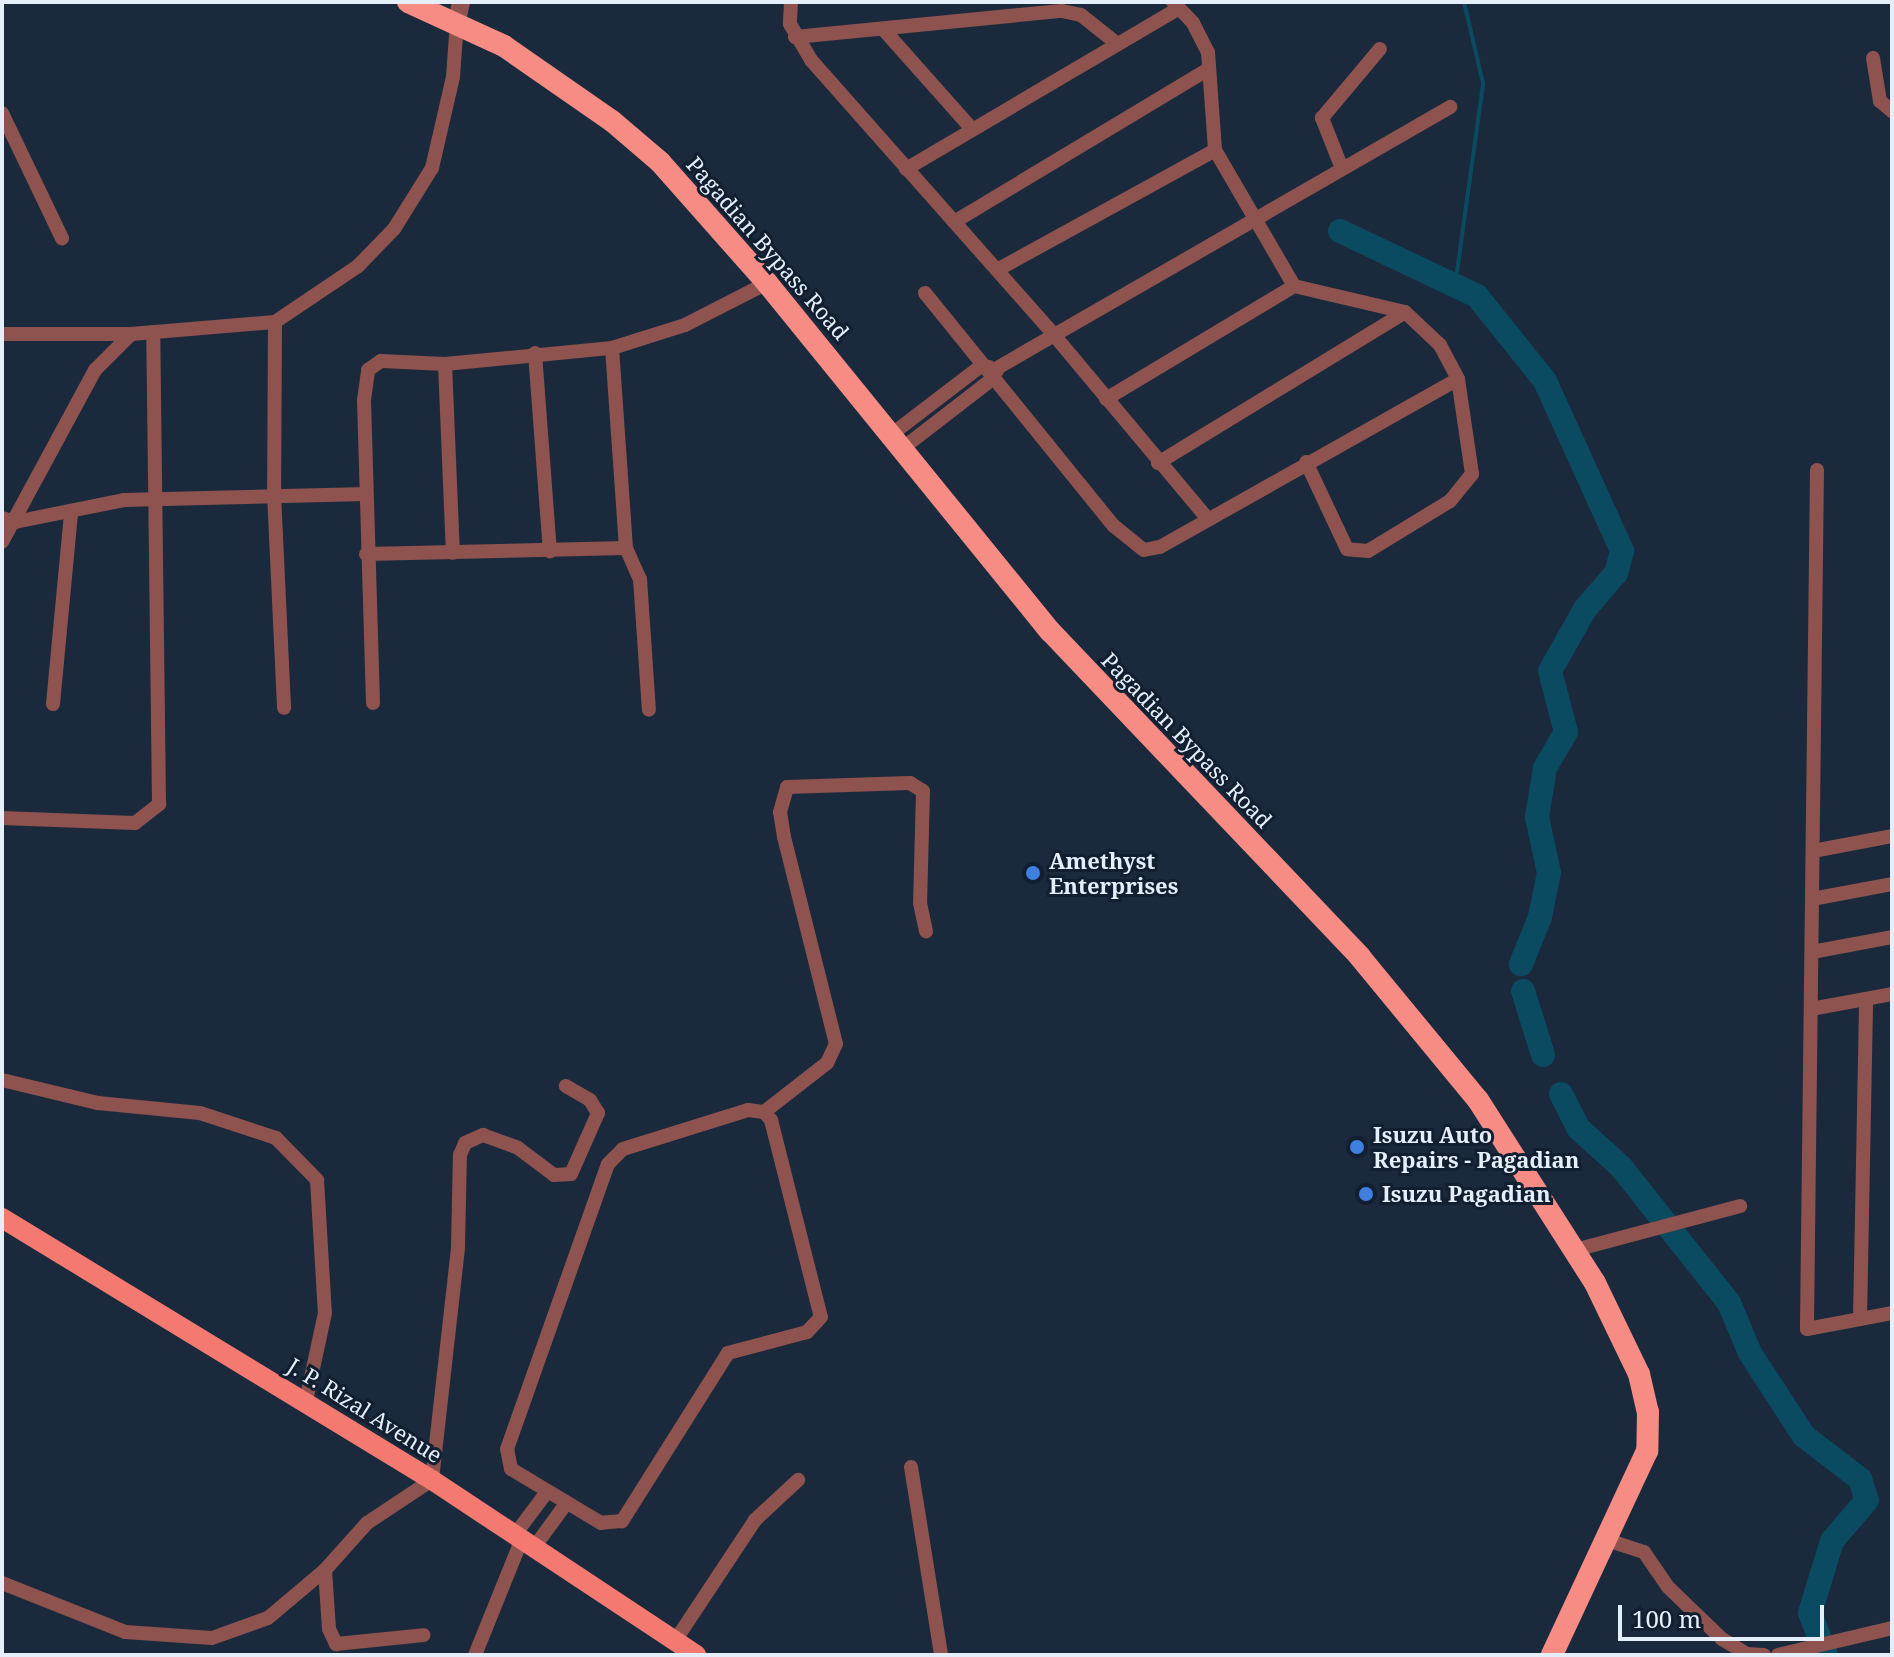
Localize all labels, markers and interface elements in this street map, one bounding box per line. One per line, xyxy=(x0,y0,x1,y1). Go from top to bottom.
street label: Pagadian Bypass Road xyxy=(681,151,855,345)
street label: Pagadian Bypass Road xyxy=(1096,647,1278,833)
place label: Amethyst Enterprises xyxy=(1049,847,1178,898)
marker: Amethyst Enterprises xyxy=(1024,864,1042,882)
place label: Isuzu Auto Repairs - Pagadian xyxy=(1373,1121,1579,1172)
marker: Isuzu Auto Repairs - Pagadian xyxy=(1348,1138,1366,1156)
place label: Isuzu Pagadian xyxy=(1382,1181,1551,1207)
marker: Isuzu Pagadian xyxy=(1357,1185,1375,1203)
street label: J. P. Rizal Avenue xyxy=(283,1352,447,1468)
scale bar xyxy=(1622,1589,1828,1639)
text: 100 m xyxy=(1632,1602,1701,1635)

